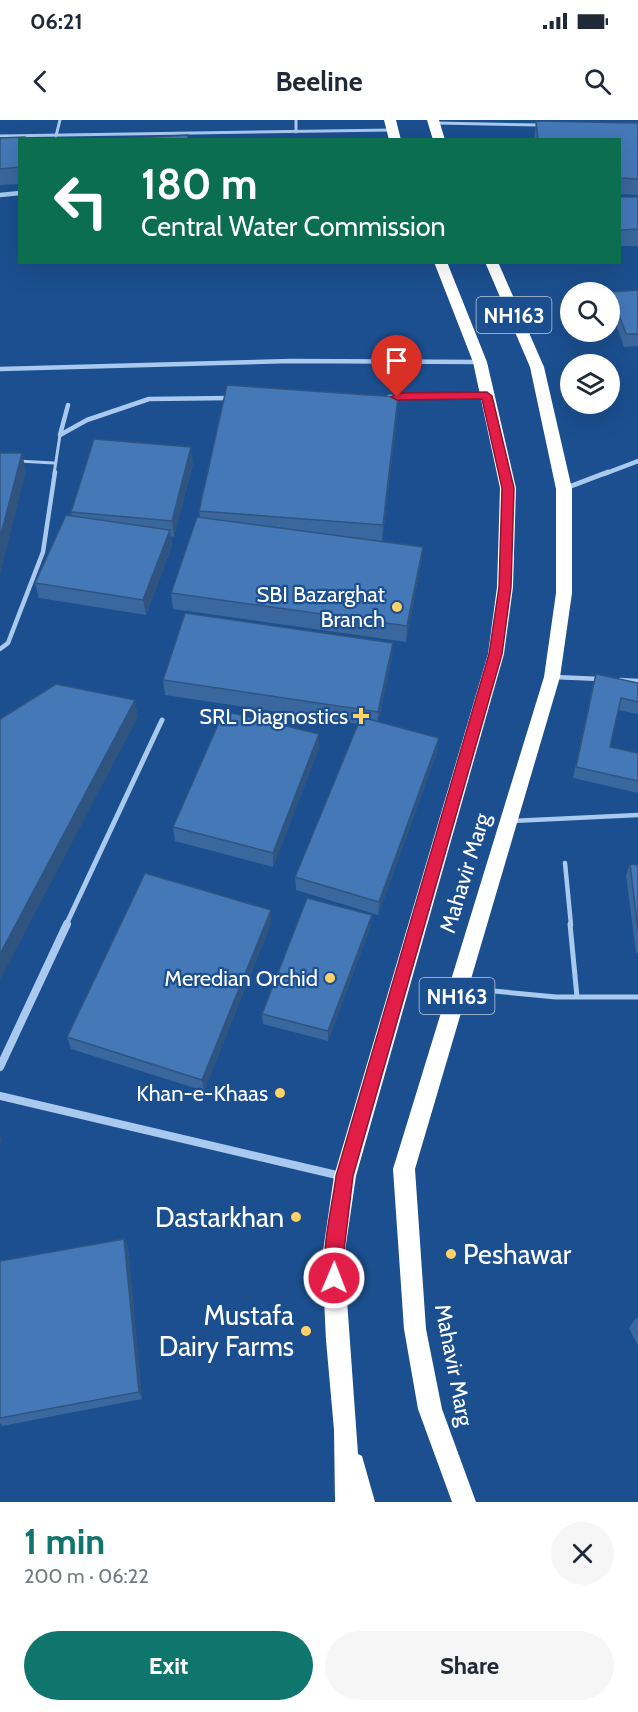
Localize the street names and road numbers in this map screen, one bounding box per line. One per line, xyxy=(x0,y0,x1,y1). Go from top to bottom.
road number: NH163 xyxy=(476,297,552,333)
street label: Mahavir Marg xyxy=(434,809,496,936)
road number: NH163 xyxy=(420,978,494,1014)
street label: Mahavir Marg xyxy=(429,1302,479,1429)

